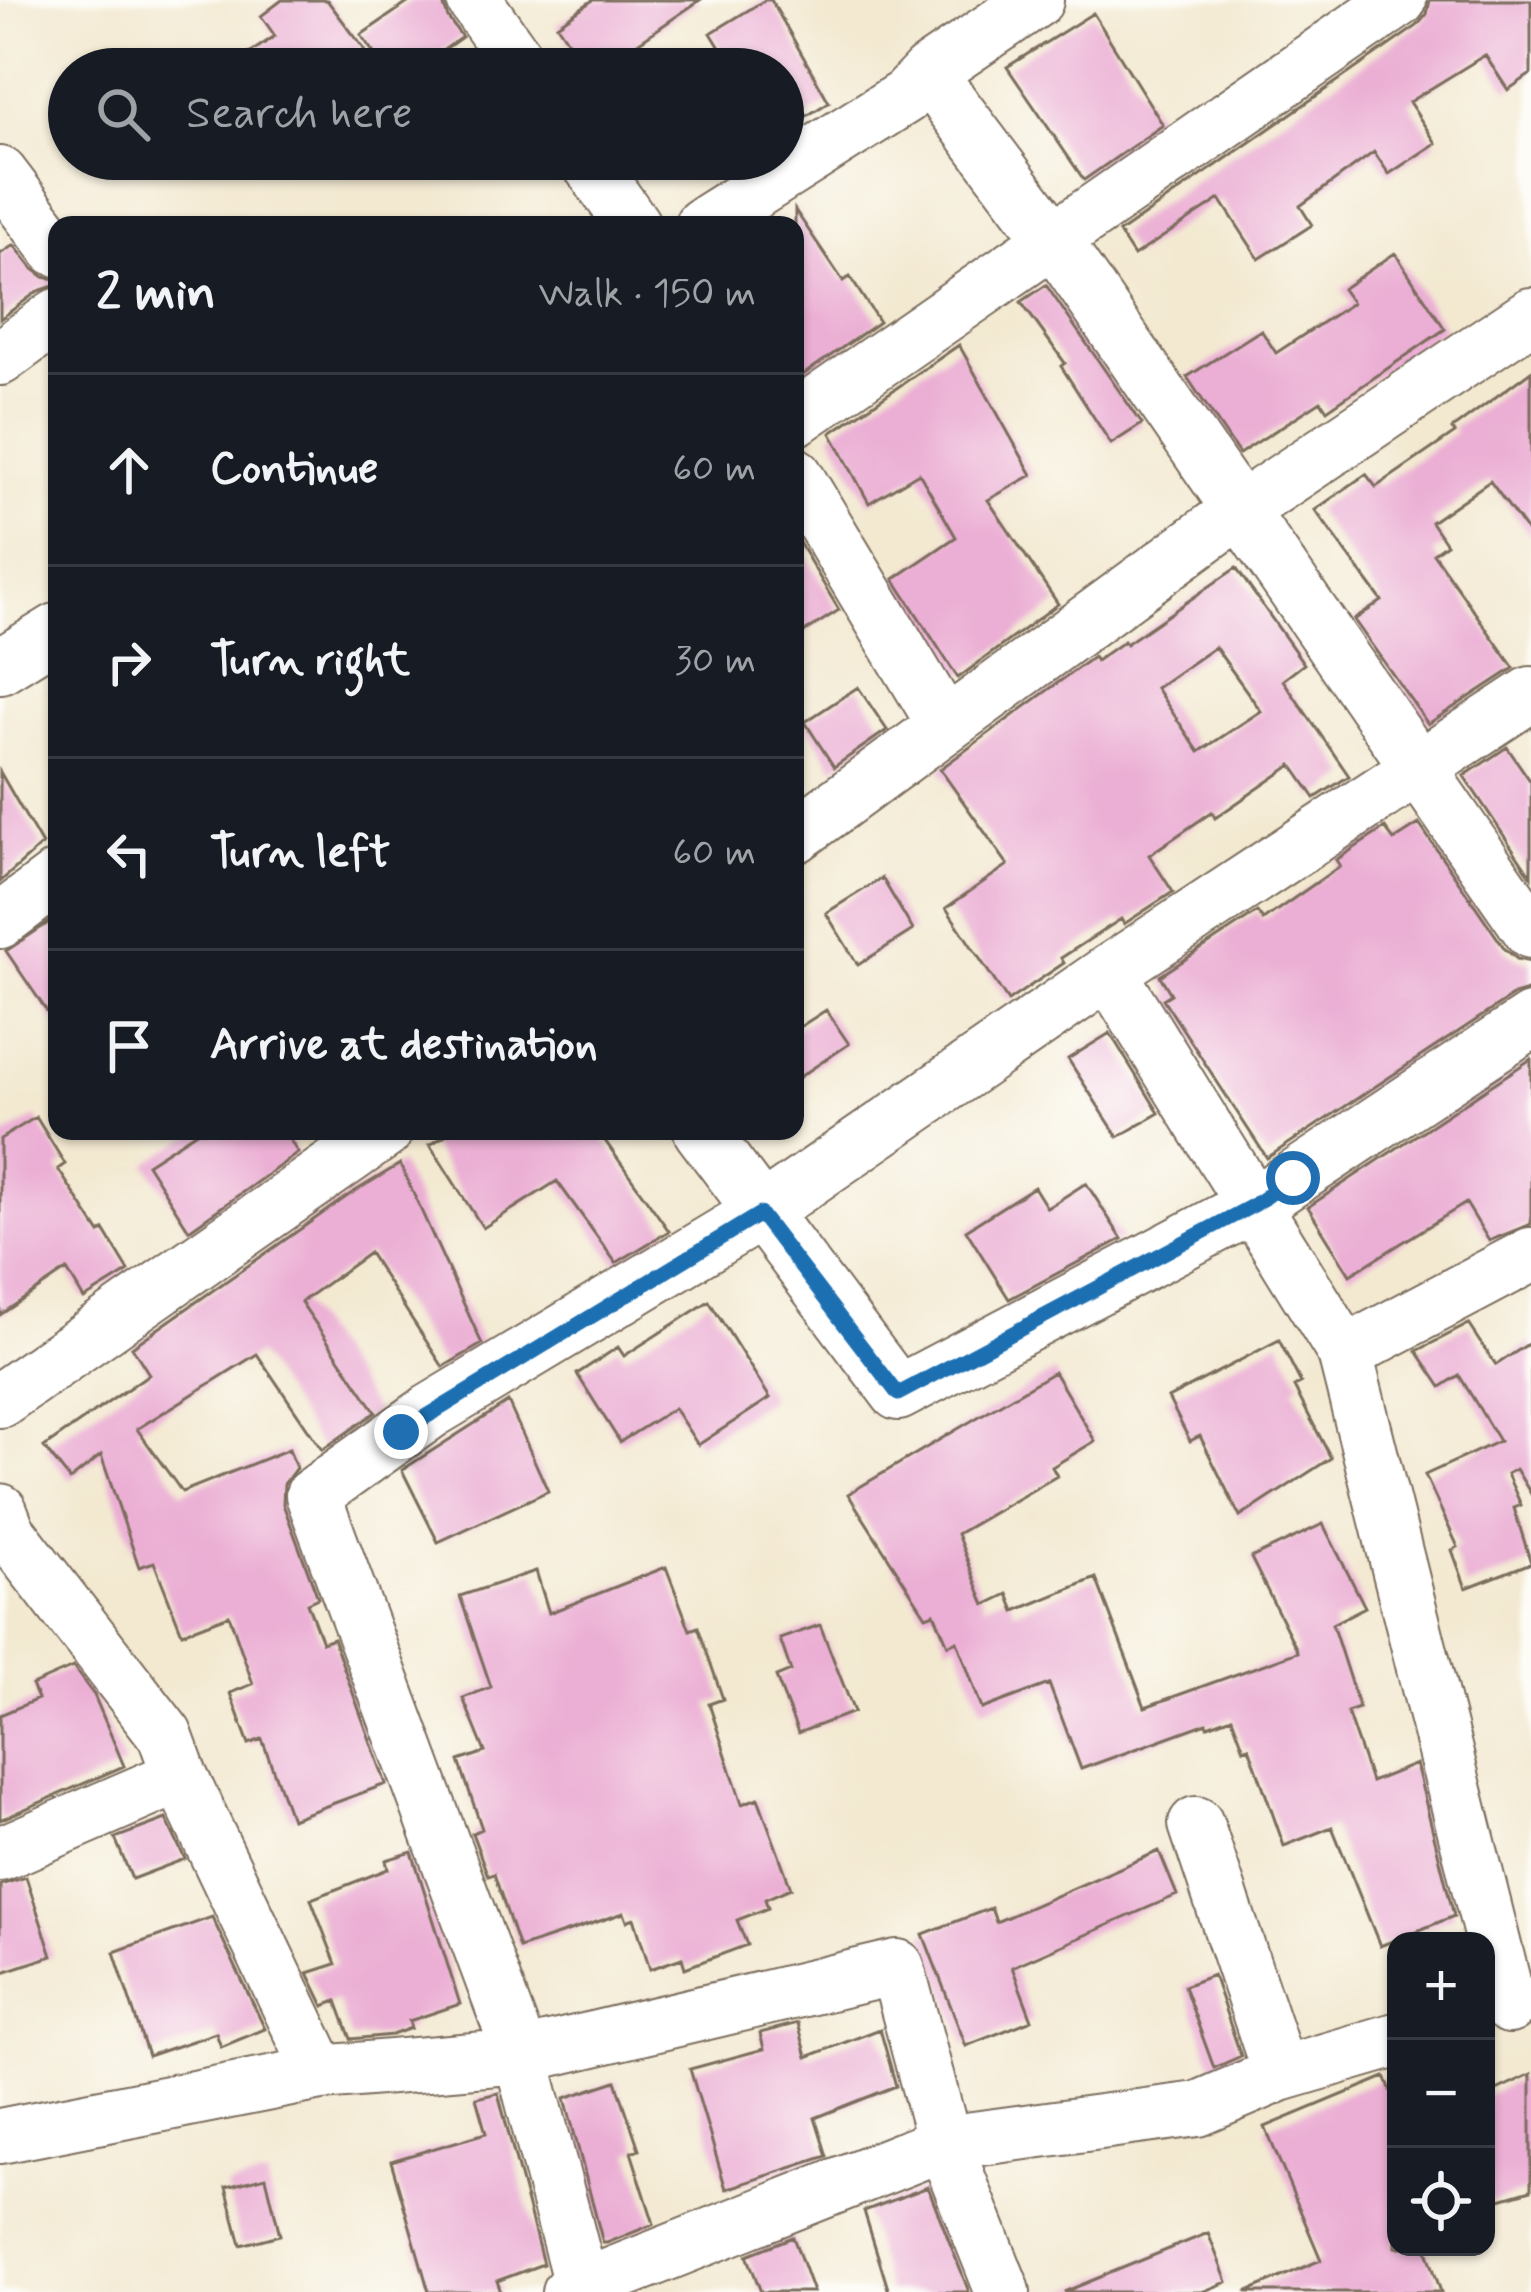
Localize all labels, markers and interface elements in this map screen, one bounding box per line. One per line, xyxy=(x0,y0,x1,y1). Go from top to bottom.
search box xyxy=(48,48,804,180)
icon: search xyxy=(90,81,156,147)
text: Search here xyxy=(186,85,413,144)
text: 2 min xyxy=(96,261,216,327)
text: Walk · 150 m xyxy=(538,269,756,320)
icon: ahead xyxy=(96,437,162,503)
text: Continue xyxy=(210,440,378,499)
text: 60 m xyxy=(672,444,756,495)
icon: right xyxy=(96,629,162,695)
text: Turn right xyxy=(210,632,410,691)
text: 30 m xyxy=(674,636,756,687)
icon: left xyxy=(96,821,162,887)
text: Turn left xyxy=(210,824,390,883)
text: 60 m xyxy=(672,828,756,879)
icon: arrive xyxy=(96,1013,162,1079)
text: Arrive at destination xyxy=(210,1016,598,1075)
route start xyxy=(1266,1151,1320,1205)
route end xyxy=(374,1405,428,1459)
map controls xyxy=(1387,1932,1495,2256)
button: + xyxy=(1387,1932,1495,2040)
button: − xyxy=(1387,2040,1495,2148)
button: locate xyxy=(1387,2148,1495,2256)

